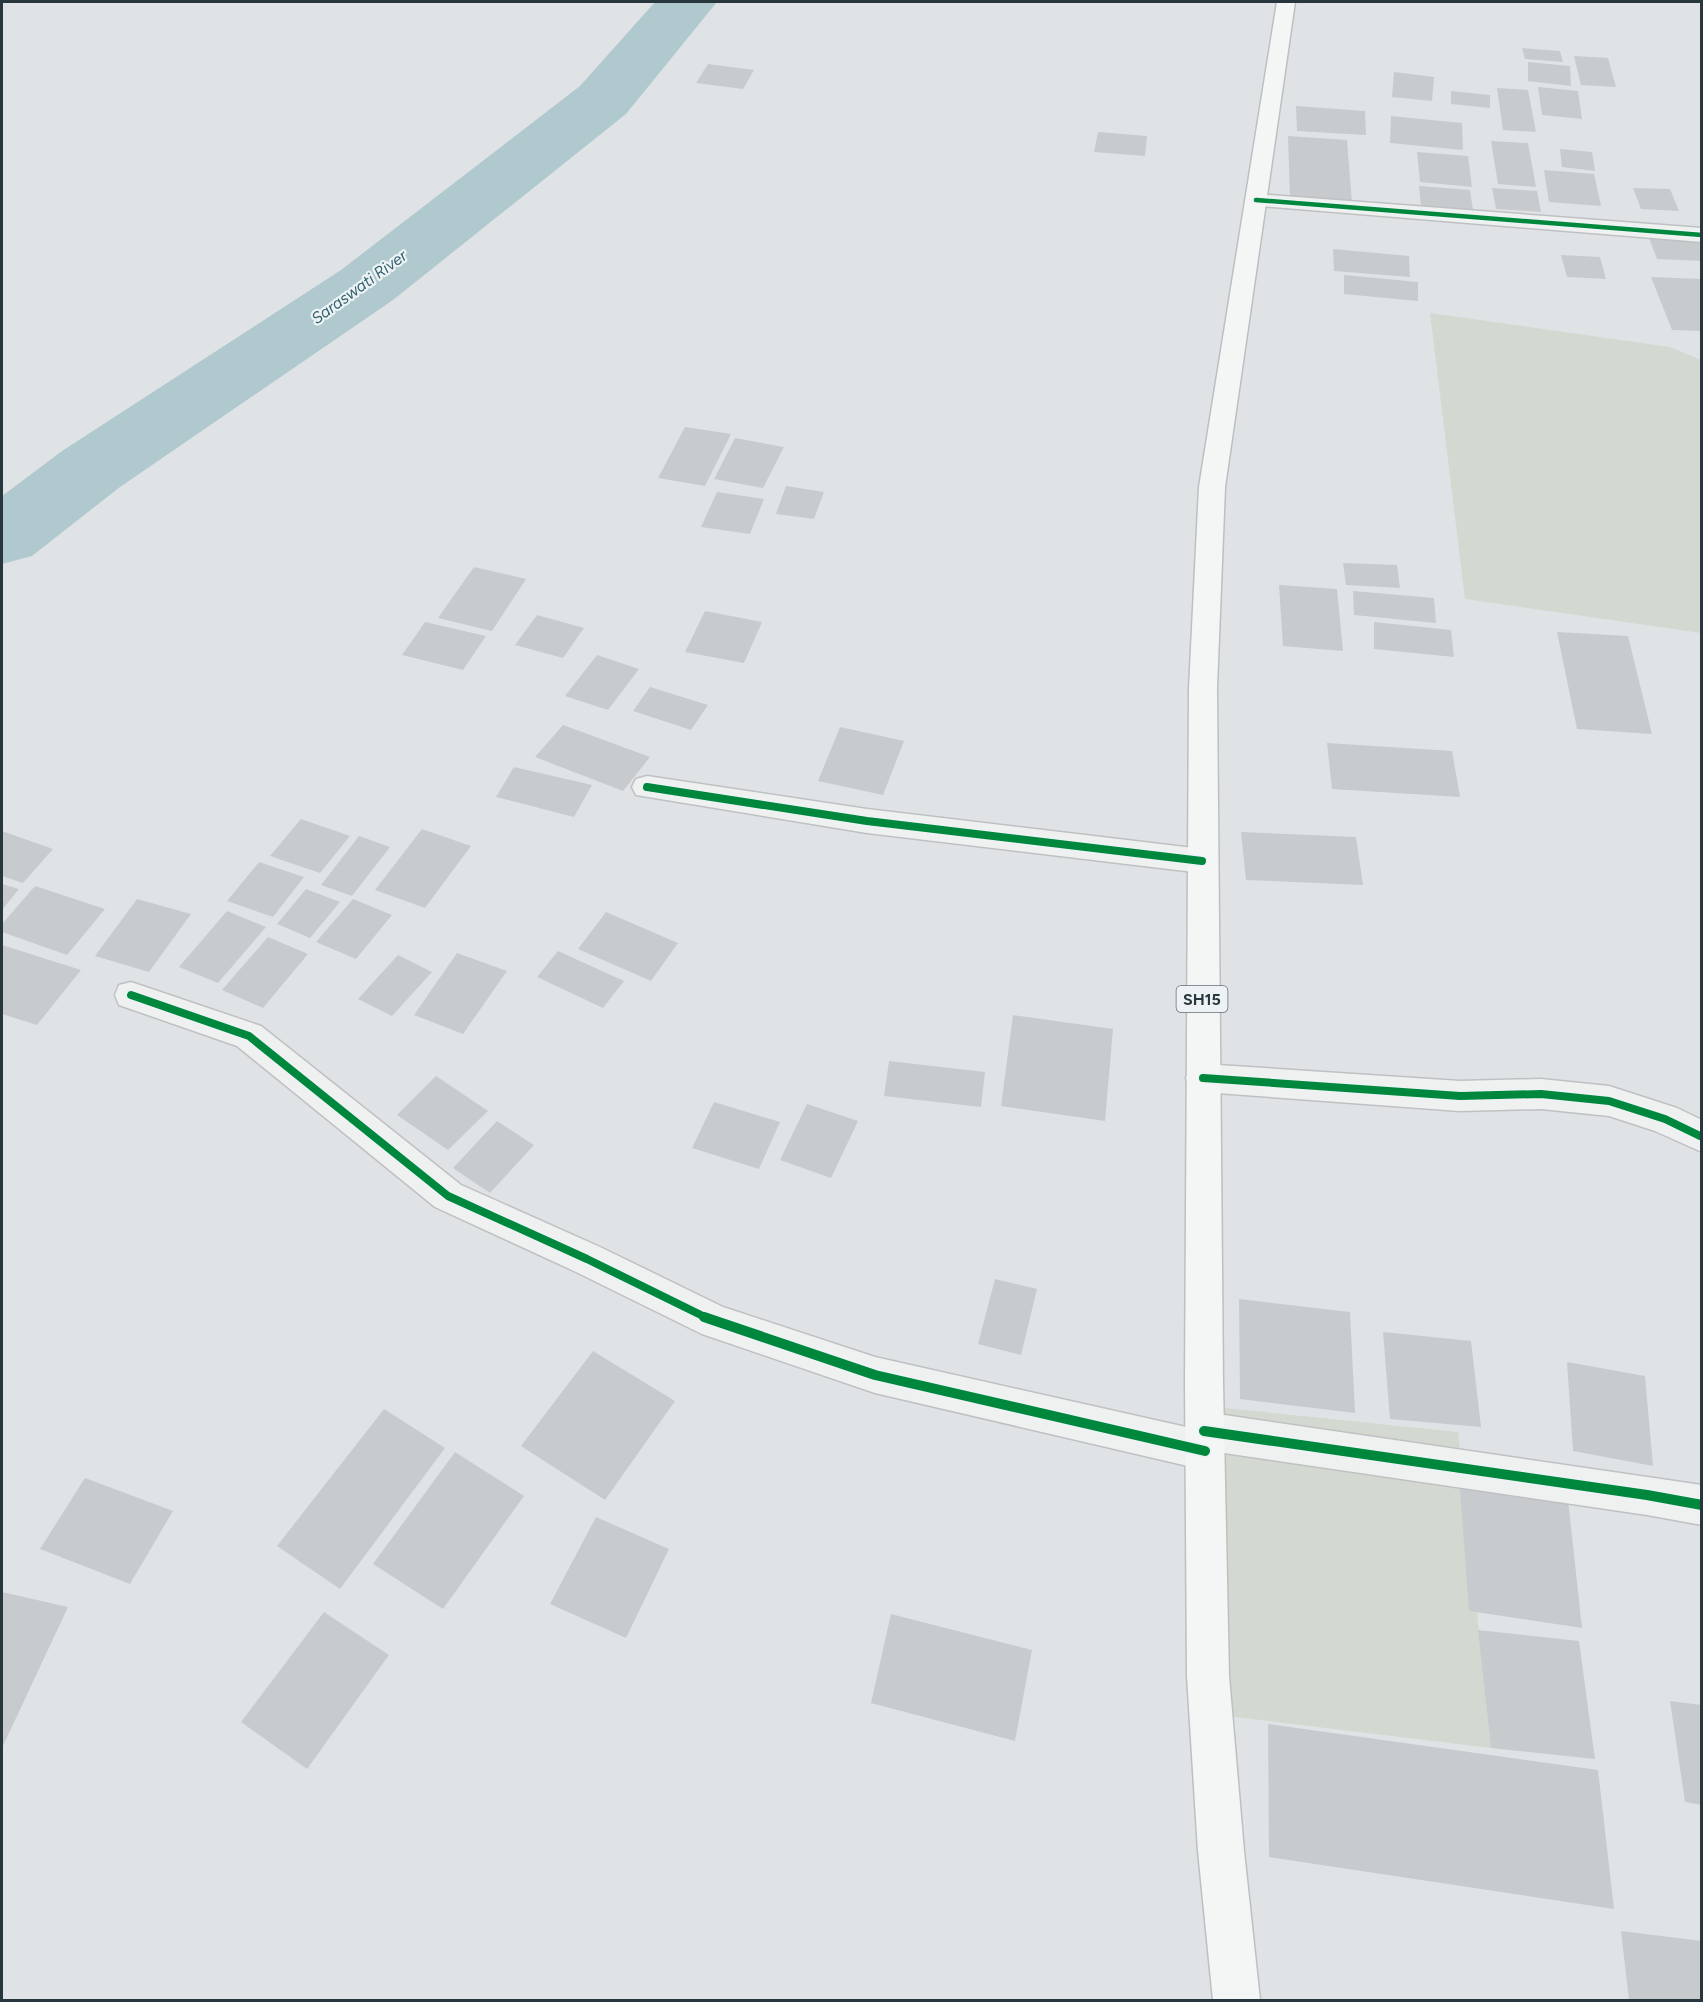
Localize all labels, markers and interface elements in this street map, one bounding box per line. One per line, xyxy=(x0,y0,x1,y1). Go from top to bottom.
water label: Saraswati River xyxy=(308,246,411,328)
road number: SH15 xyxy=(1176,986,1228,1012)

